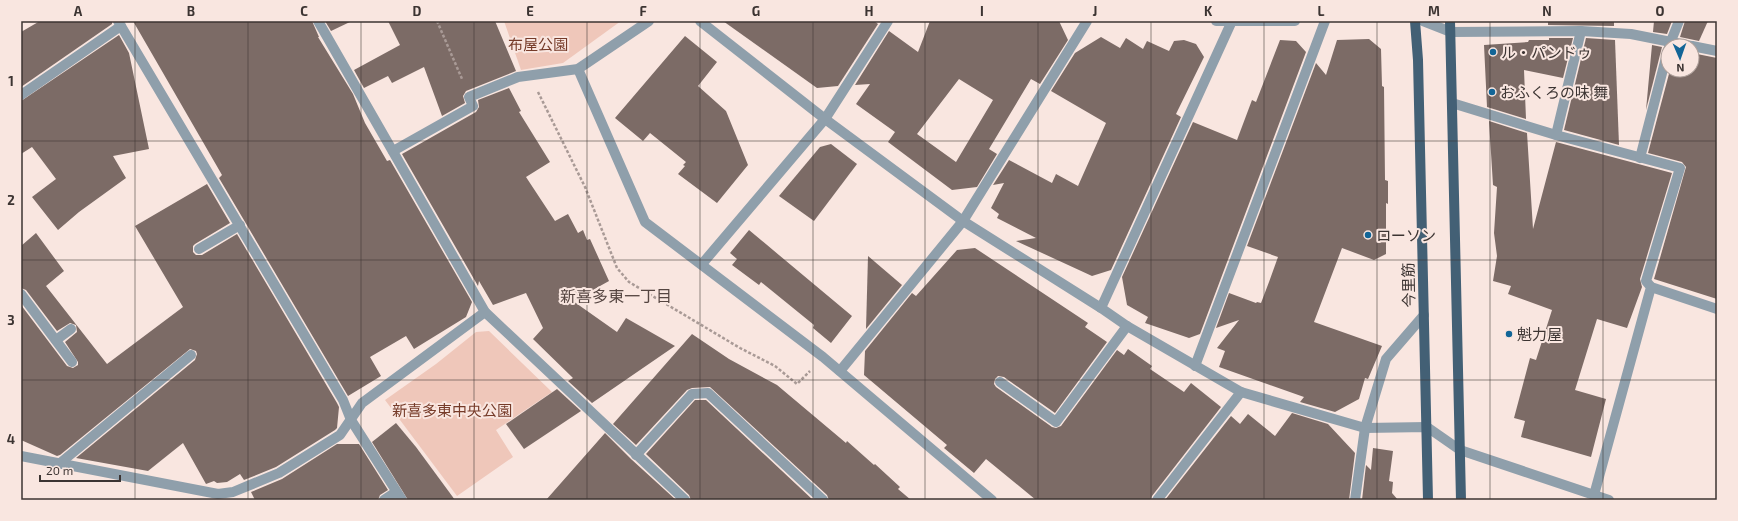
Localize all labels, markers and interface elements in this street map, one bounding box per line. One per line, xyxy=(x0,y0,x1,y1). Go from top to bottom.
text: A xyxy=(74,3,83,19)
text: B xyxy=(187,3,195,19)
text: C xyxy=(300,3,308,19)
text: D xyxy=(413,3,422,19)
text: E xyxy=(526,3,534,19)
text: F xyxy=(639,3,647,19)
text: G xyxy=(752,3,760,19)
text: H xyxy=(865,3,874,19)
text: I xyxy=(980,3,984,19)
text: J xyxy=(1093,3,1097,19)
text: K xyxy=(1204,3,1213,19)
text: L xyxy=(1318,3,1325,19)
text: M xyxy=(1428,3,1440,19)
text: N xyxy=(1542,3,1552,19)
text: O xyxy=(1656,3,1665,19)
park label: 布屋公園 xyxy=(508,35,568,53)
north arrow xyxy=(1660,38,1700,78)
place label: ル・パンドゥ xyxy=(1501,43,1592,61)
marker: ル・パンドゥ xyxy=(1488,47,1498,57)
text: N xyxy=(1676,62,1685,75)
text: 1 xyxy=(8,73,14,89)
place label: おふくろの味 舞 xyxy=(1500,83,1608,101)
marker: おふくろの味 舞 xyxy=(1487,87,1497,97)
text: 2 xyxy=(7,192,15,208)
place label: ローソン xyxy=(1376,226,1436,244)
marker: ローソン xyxy=(1363,230,1373,240)
street label: 今里筋 xyxy=(1399,262,1417,308)
district label: 新喜多東一丁目 xyxy=(560,286,672,305)
text: 3 xyxy=(7,312,15,328)
place label: 魁力屋 xyxy=(1517,325,1562,343)
marker: 魁力屋 xyxy=(1504,329,1514,339)
park label: 新喜多東中央公園 xyxy=(392,401,512,419)
text: 4 xyxy=(7,431,15,447)
scale bar xyxy=(40,457,120,483)
text: 20 m xyxy=(46,463,73,477)

